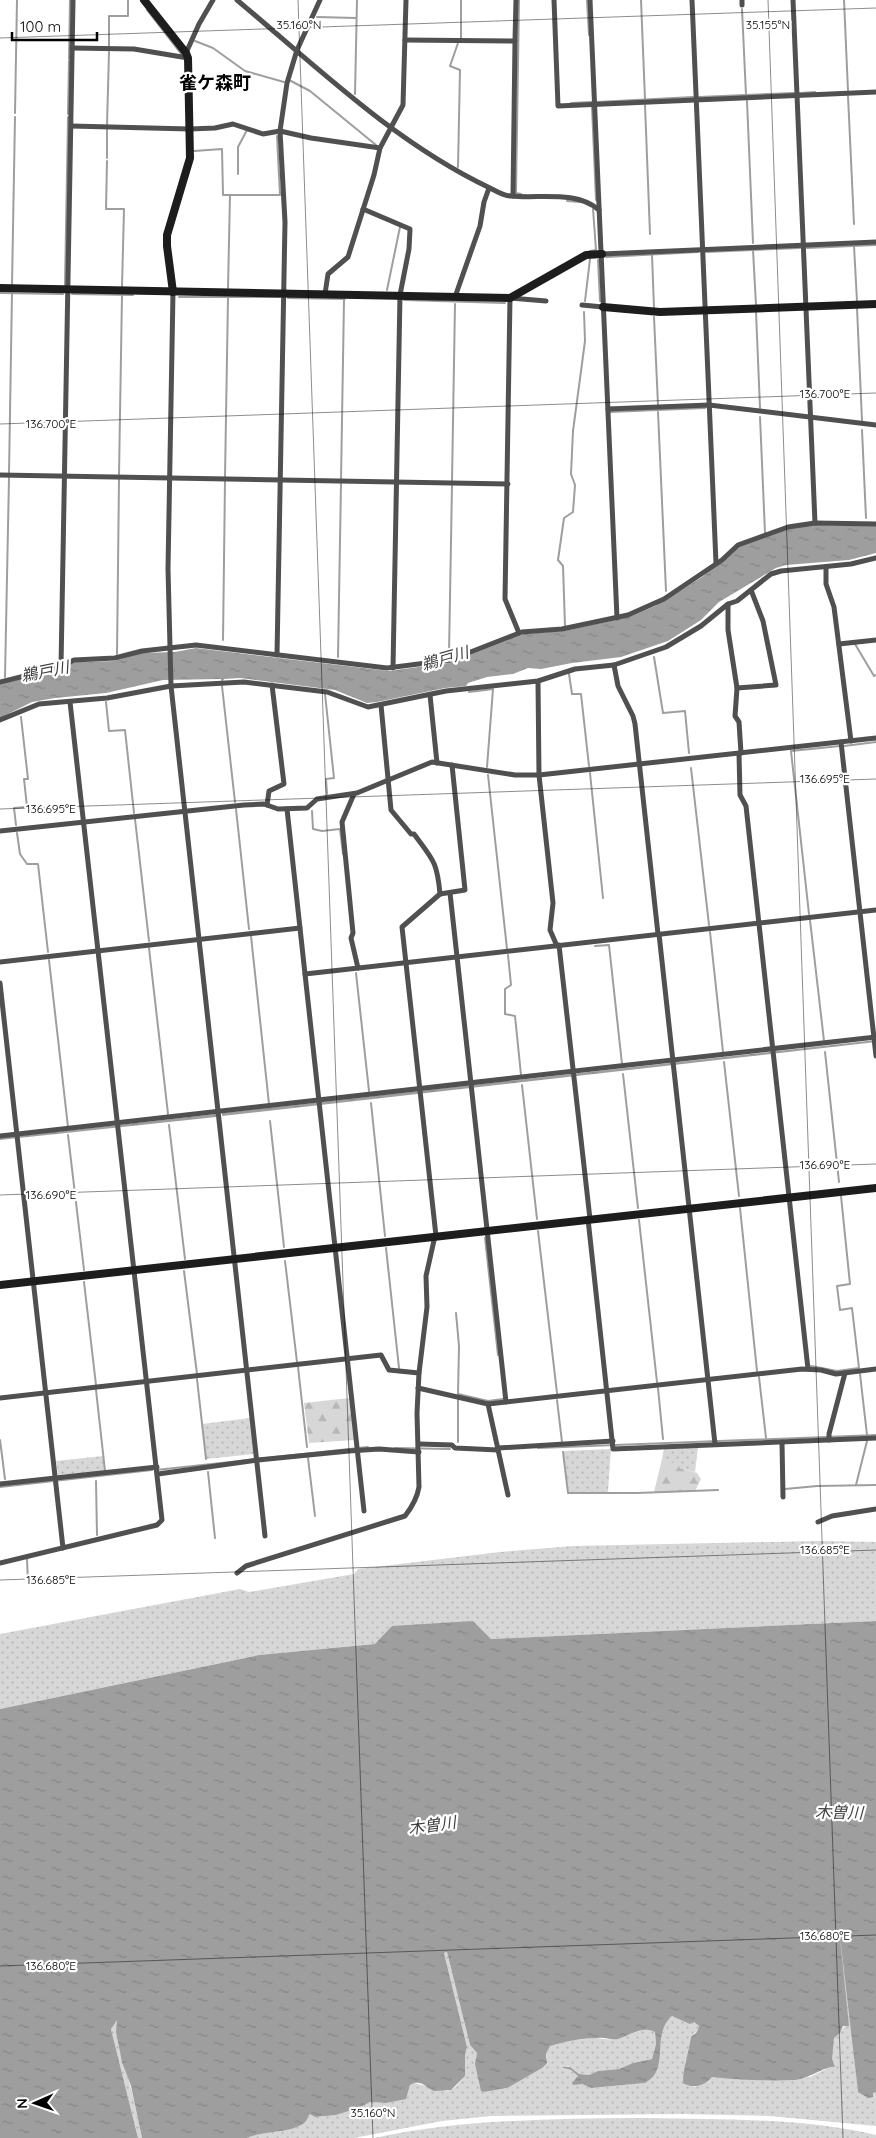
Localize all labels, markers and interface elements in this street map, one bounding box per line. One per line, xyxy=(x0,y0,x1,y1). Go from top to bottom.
scale bar xyxy=(12,10,98,42)
text: 100 m xyxy=(20,17,61,36)
text: 35.160°N xyxy=(277,17,321,32)
text: 35.155°N xyxy=(746,17,790,32)
district label: 雀ケ森町 xyxy=(179,71,251,94)
text: 136.700°E xyxy=(800,386,850,401)
text: 136.700°E xyxy=(26,416,76,431)
water label: 鵜戸川 xyxy=(419,641,473,674)
water label: 鵜戸川 xyxy=(20,656,72,685)
text: 136.695°E xyxy=(800,771,850,786)
text: 136.695°E xyxy=(26,801,76,816)
text: 136.690°E xyxy=(800,1157,850,1172)
text: 136.690°E xyxy=(26,1187,76,1202)
text: 136.685°E xyxy=(800,1542,850,1557)
text: 136.685°E xyxy=(26,1572,76,1587)
water label: 木曽川 xyxy=(815,1802,865,1822)
water label: 木曽川 xyxy=(407,1811,459,1838)
text: 136.680°E xyxy=(800,1928,850,1943)
text: 136.680°E xyxy=(26,1958,76,1973)
north arrow xyxy=(10,2078,60,2128)
text: N xyxy=(13,2098,31,2109)
text: 35.160°N xyxy=(351,2105,395,2120)

